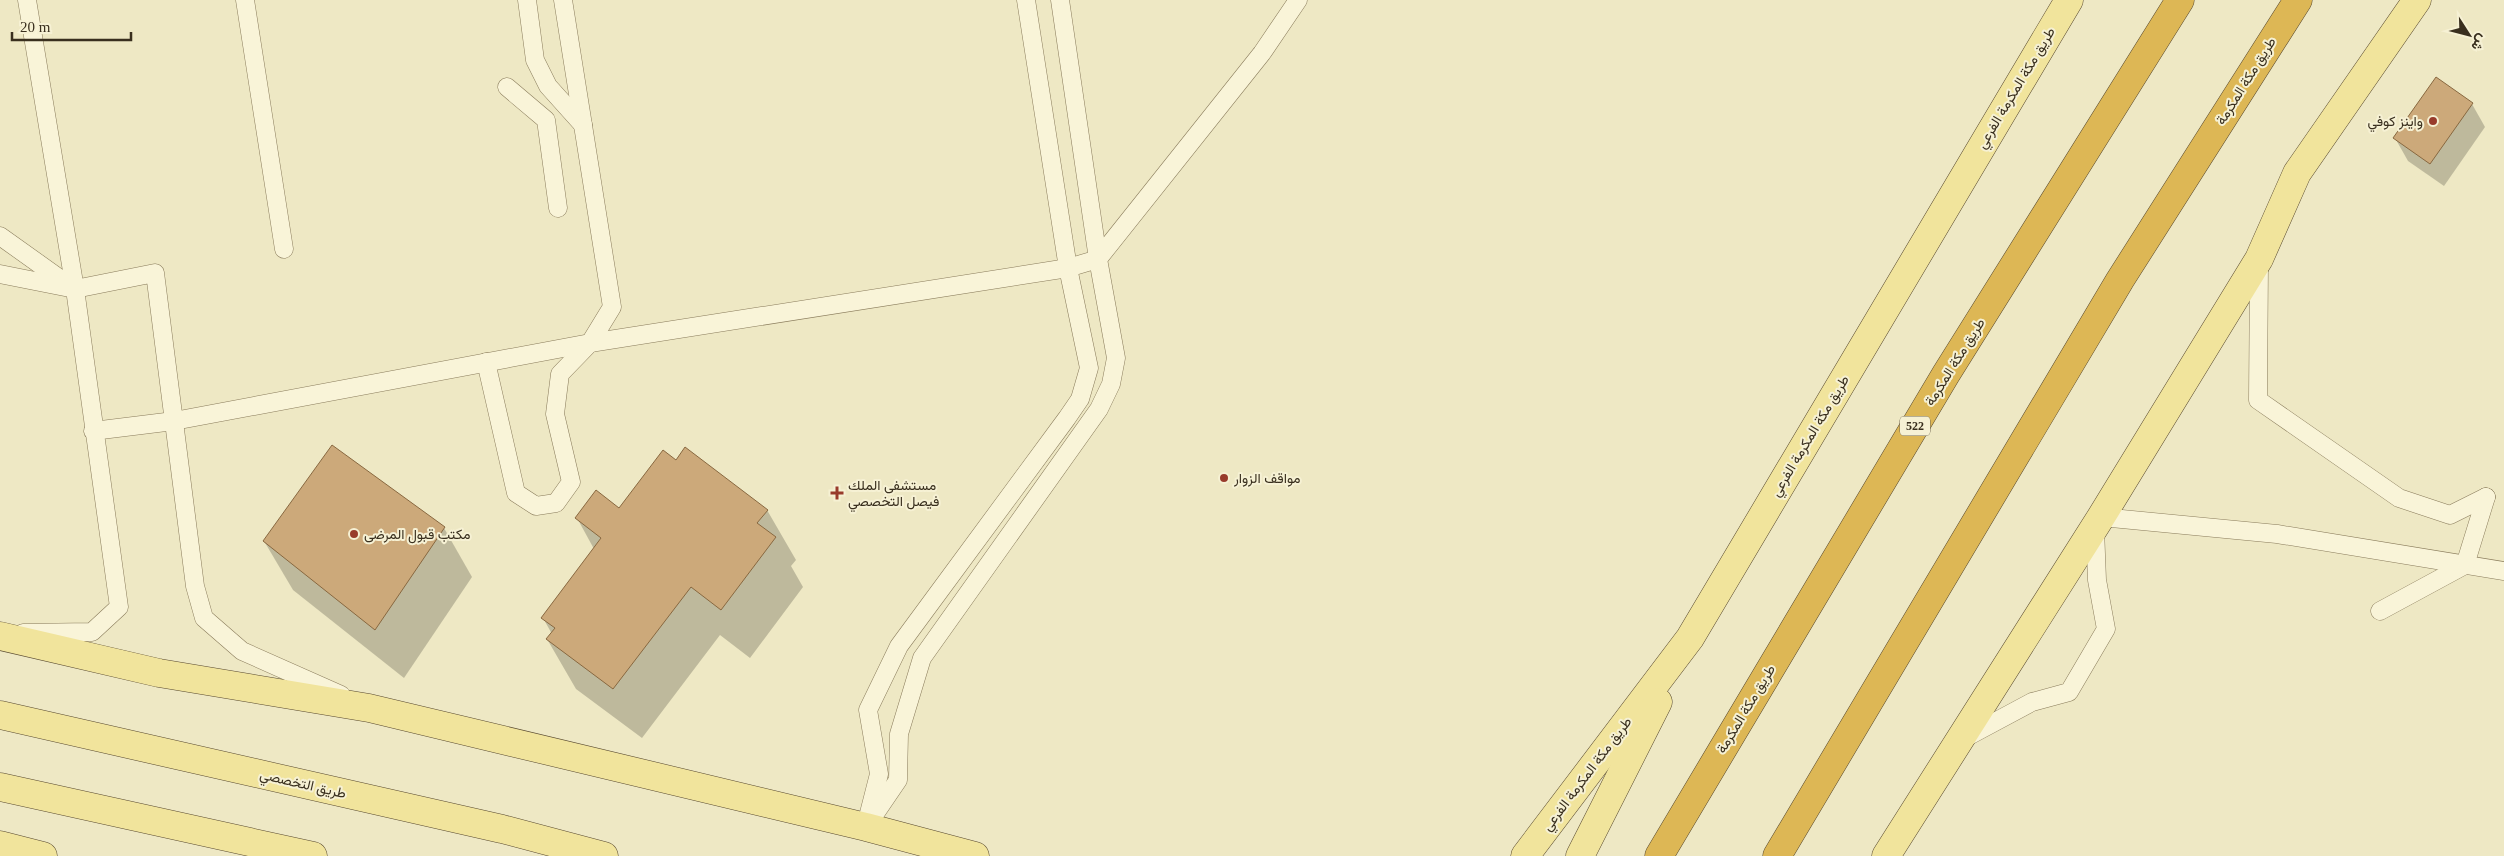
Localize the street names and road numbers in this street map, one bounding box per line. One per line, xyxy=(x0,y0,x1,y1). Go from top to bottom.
street label: طريق مكة المكرمة الفرعي xyxy=(1974,25,2062,153)
street label: طريق مكة المكرمة xyxy=(2213,35,2280,128)
street label: طريق مكة المكرمة xyxy=(1922,316,1989,409)
street label: طريق مكة المكرمة الفرعي xyxy=(1768,373,1856,501)
road number: 522 xyxy=(1900,416,1930,436)
street label: طريق مكة المكرمة xyxy=(1714,662,1779,756)
street label: طريق مكة المكرمة الفرعي xyxy=(1539,714,1638,836)
street label: طريق التخصصي xyxy=(257,767,348,805)

